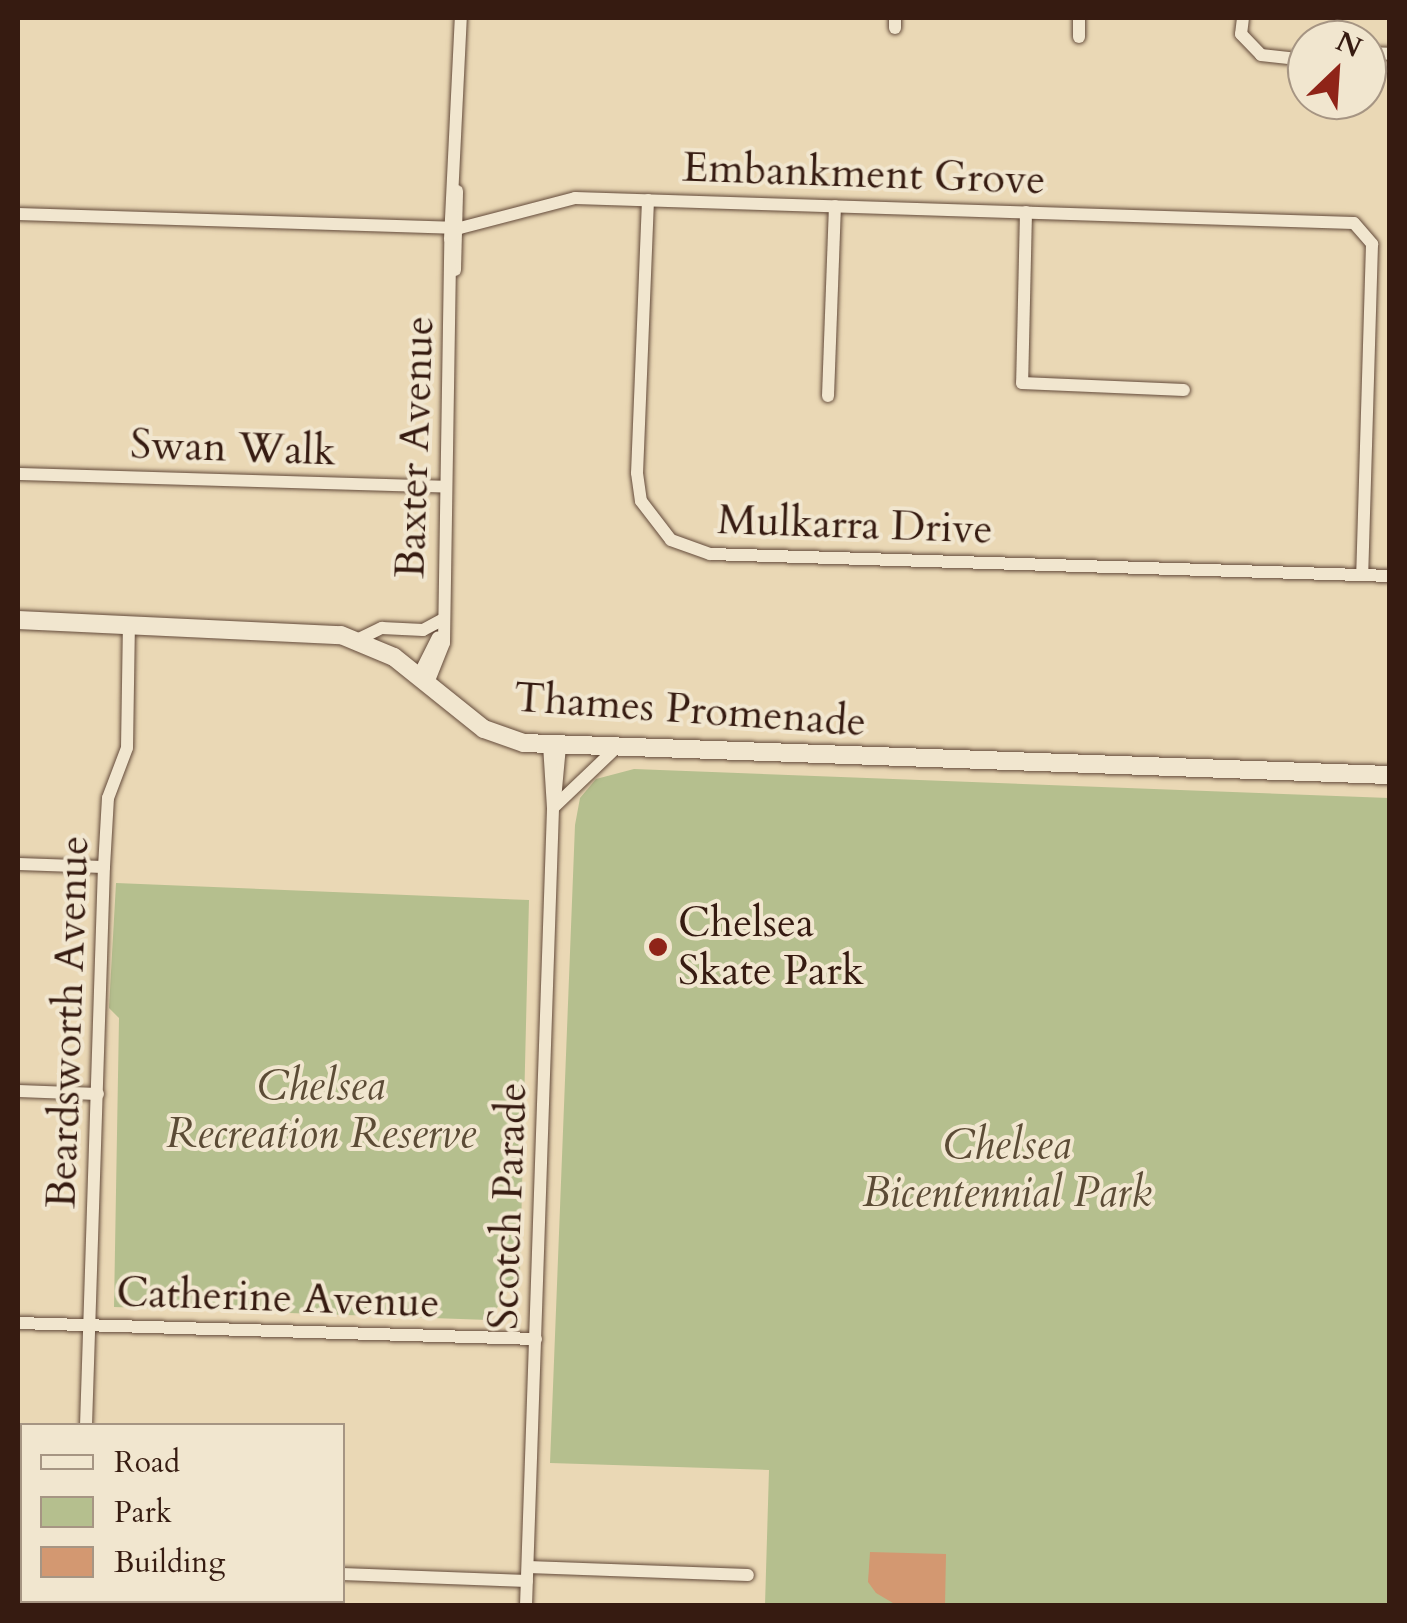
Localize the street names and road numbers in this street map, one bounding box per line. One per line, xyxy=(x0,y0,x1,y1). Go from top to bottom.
street label: Embankment Grove xyxy=(682,142,1046,206)
street label: Baxter Avenue xyxy=(385,315,445,579)
street label: Swan Walk xyxy=(129,419,337,477)
street label: Mulkarra Drive xyxy=(716,495,994,555)
street label: Thames Promenade xyxy=(512,673,868,747)
street label: Beardsworth Avenue xyxy=(36,835,100,1209)
street label: Scotch Parade xyxy=(478,1081,538,1331)
street label: Catherine Avenue xyxy=(116,1267,440,1329)

